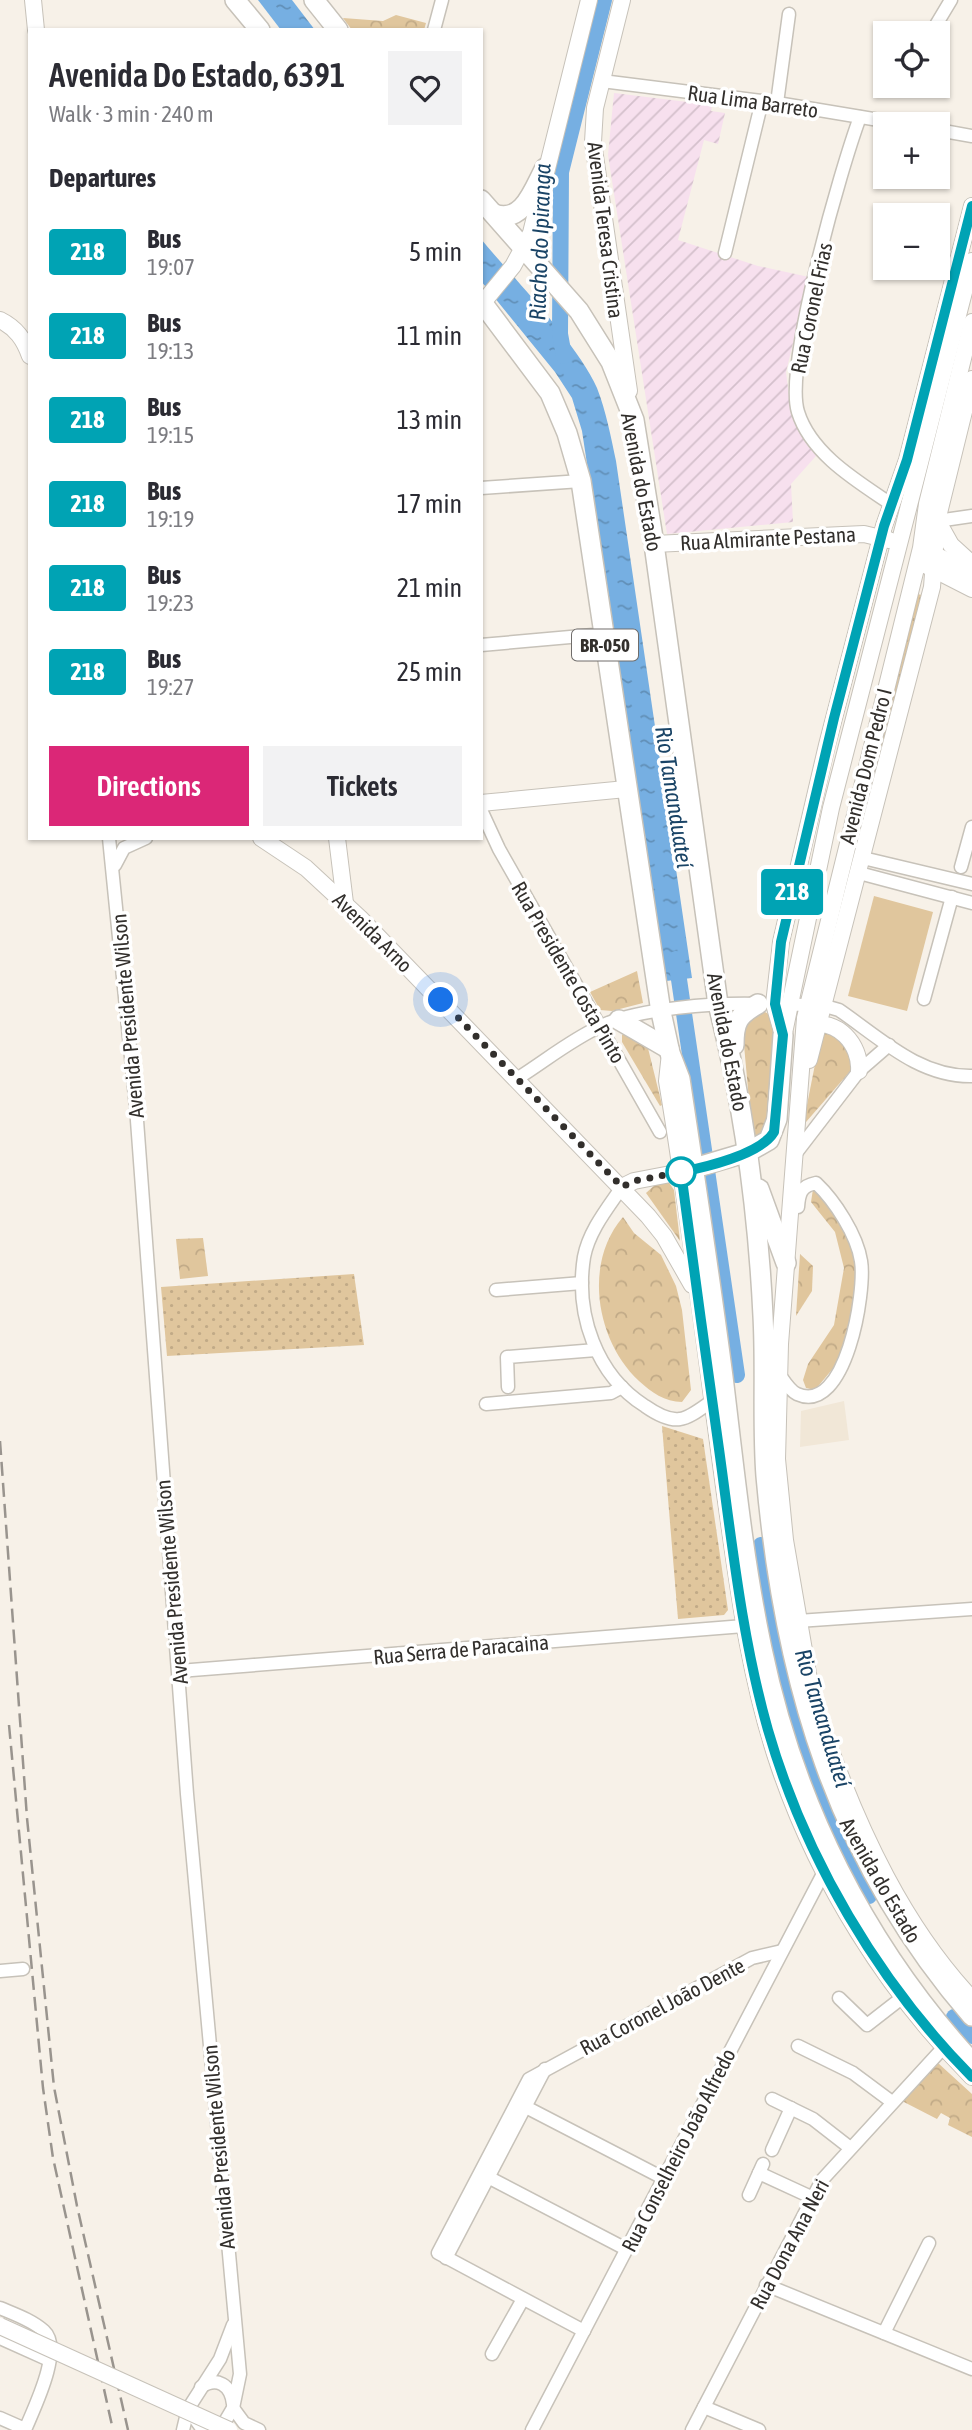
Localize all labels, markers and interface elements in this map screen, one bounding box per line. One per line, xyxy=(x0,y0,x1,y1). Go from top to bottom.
map controls xyxy=(873,21,950,280)
button: locate xyxy=(873,21,950,98)
button: heart xyxy=(388,51,462,125)
text: Avenida Do Estado, 6391 xyxy=(49,56,345,94)
street label: Rua Lima Barreto xyxy=(686,80,820,122)
text: Walk · 3 min · 240 m xyxy=(49,101,213,127)
button: + xyxy=(873,112,950,189)
street label: Avenida Teresa Cristina xyxy=(583,140,629,320)
text: Departures xyxy=(49,163,156,193)
water label: Riacho do Ipiranga xyxy=(524,163,556,321)
button: − xyxy=(873,203,950,280)
text: Bus xyxy=(147,224,181,254)
text: 5 min xyxy=(409,237,462,267)
text: 218 xyxy=(71,238,104,265)
street label: Rua Coronel Frias xyxy=(785,240,837,376)
text: 19:07 xyxy=(147,254,195,280)
text: Bus xyxy=(147,308,181,338)
text: 11 min xyxy=(397,321,462,351)
text: 218 xyxy=(71,322,104,349)
text: 19:13 xyxy=(147,338,194,364)
text: Bus xyxy=(147,392,181,422)
text: 13 min xyxy=(397,405,462,435)
text: 218 xyxy=(71,406,104,433)
street label: Avenida do Estado xyxy=(617,411,667,553)
text: 19:15 xyxy=(147,422,194,448)
text: Bus xyxy=(147,476,181,506)
text: 17 min xyxy=(397,489,462,519)
text: 218 xyxy=(71,490,104,517)
text: 19:19 xyxy=(147,506,194,532)
street label: Rua Almirante Pestana xyxy=(680,521,856,555)
text: Bus xyxy=(147,560,181,590)
text: 21 min xyxy=(397,573,462,603)
text: 218 xyxy=(71,574,104,601)
text: 19:23 xyxy=(147,590,194,616)
road number: BR-050 xyxy=(572,630,638,660)
text: Bus xyxy=(147,644,181,674)
text: 25 min xyxy=(397,657,462,687)
text: 218 xyxy=(71,658,104,685)
text: 19:27 xyxy=(147,674,194,700)
street label: Avenida Dom Pedro I xyxy=(834,686,896,846)
water label: Rio Tamanduateí xyxy=(650,724,698,871)
button: Directions xyxy=(49,746,249,826)
button: Tickets xyxy=(263,746,462,826)
line badge: 218 xyxy=(752,869,832,915)
street label: Rua Presidente Costa Pinto xyxy=(507,877,631,1067)
text: 218 xyxy=(775,878,809,905)
street label: Avenida Arno xyxy=(328,887,418,977)
street label: Avenida Presidente Wilson xyxy=(106,913,148,1119)
street label: Avenida do Estado xyxy=(703,971,753,1113)
your location xyxy=(423,982,458,1017)
unlabelled marker xyxy=(666,1157,696,1187)
street label: Avenida Presidente Wilson xyxy=(150,1479,192,1685)
street label: Rua Serra de Paracaina xyxy=(372,1629,550,1669)
water label: Rio Tamanduateí xyxy=(790,1646,857,1791)
street label: Avenida do Estado xyxy=(835,1813,927,1947)
street label: Rua Coronel João Dente xyxy=(576,1952,748,2060)
street label: Avenida Presidente Wilson xyxy=(197,2044,239,2250)
street label: Rua Conselheiro João Alfredo xyxy=(616,2044,740,2256)
street label: Rua Dona Ana Neri xyxy=(745,2175,833,2313)

